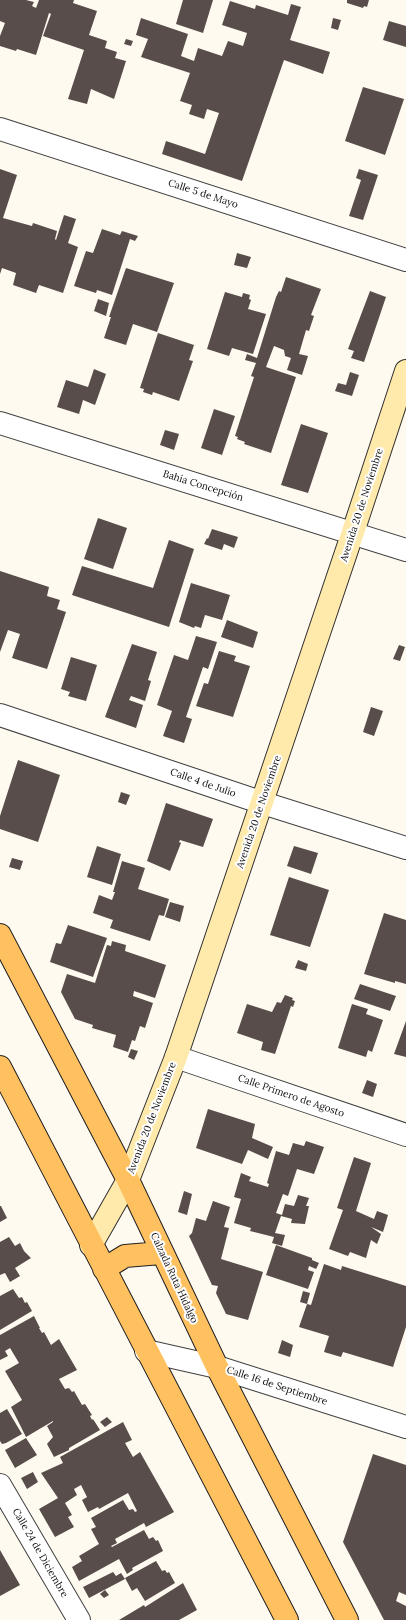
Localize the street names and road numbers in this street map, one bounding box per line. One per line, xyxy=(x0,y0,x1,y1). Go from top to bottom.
street label: Calle 5 de Mayo xyxy=(166,177,240,211)
street label: Avenida 20 de Noviembre xyxy=(338,447,386,563)
street label: Bahía Concepción xyxy=(161,468,245,504)
street label: Avenida 20 de Noviembre xyxy=(234,754,284,870)
street label: Calle 4 de Julio xyxy=(169,766,237,800)
street label: Avenida 20 de Noviembre xyxy=(125,1061,179,1175)
street label: Calle Primero de Agosto xyxy=(236,1072,346,1120)
street label: Calzada Ruta Hidalgo xyxy=(148,1231,200,1325)
street label: Calle 16 de Septiembre xyxy=(225,1364,329,1408)
street label: Calle 24 de Diciembre xyxy=(10,1506,70,1600)

